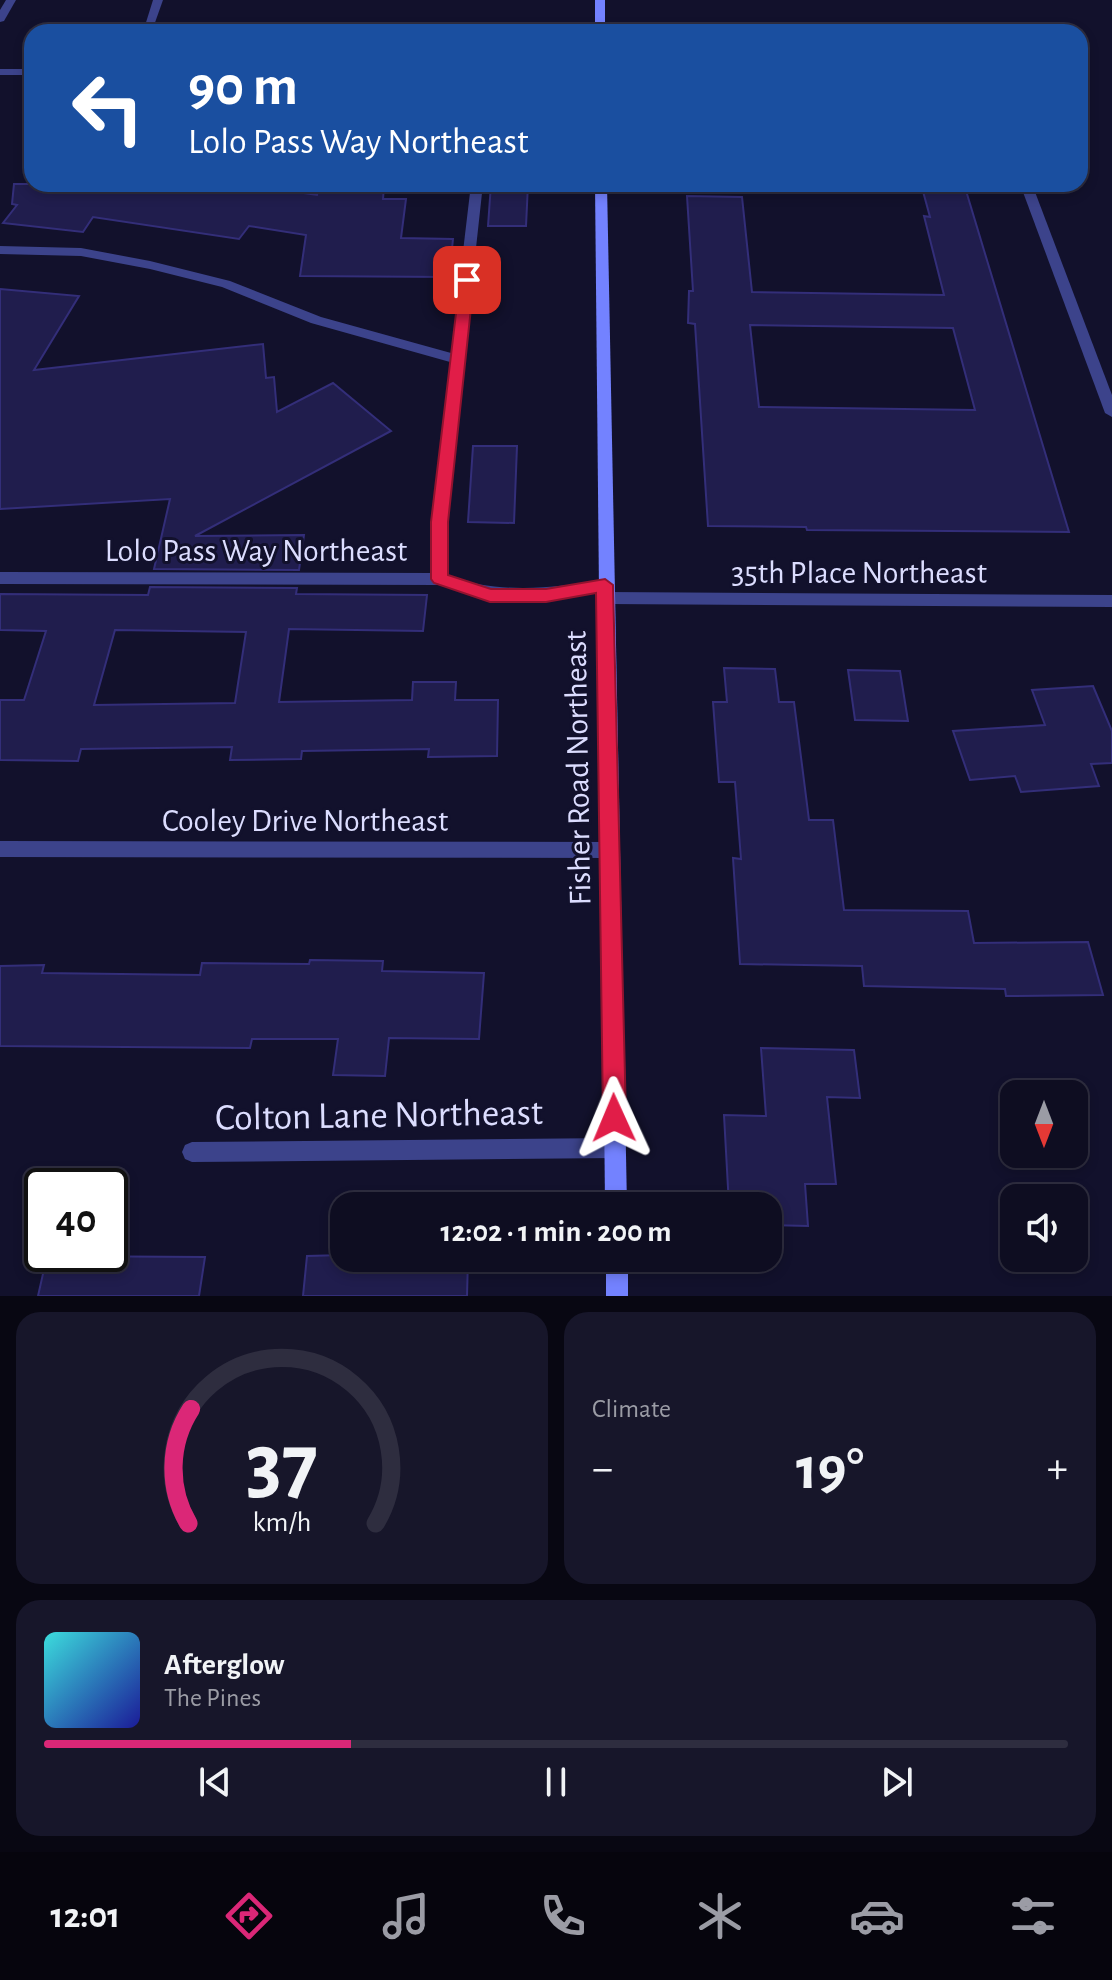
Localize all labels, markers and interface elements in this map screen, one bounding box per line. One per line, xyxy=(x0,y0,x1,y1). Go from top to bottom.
icon: left xyxy=(56,56,160,160)
text: 90 m xyxy=(188,59,298,115)
text: Lolo Pass Way Northeast xyxy=(188,124,528,160)
pin xyxy=(433,246,501,314)
icon: arrive xyxy=(445,258,489,302)
street label: Lolo Pass Way Northeast xyxy=(105,535,407,567)
street label: 35th Place Northeast xyxy=(731,557,987,589)
street label: Fisher Road Northeast xyxy=(560,630,596,906)
street label: Cooley Drive Northeast xyxy=(162,805,448,837)
position arrow xyxy=(572,1076,656,1160)
north arrow xyxy=(1000,1080,1088,1168)
map controls xyxy=(1000,1080,1088,1272)
street label: Colton Lane Northeast xyxy=(215,1094,543,1138)
speed limit sign: 40 xyxy=(24,1168,128,1272)
button: sound xyxy=(1000,1184,1088,1272)
text: 12:02 · 1 min · 200 m xyxy=(441,1217,671,1247)
text: Climate xyxy=(592,1396,671,1422)
text: 37 xyxy=(246,1423,318,1507)
text: 19° xyxy=(796,1440,864,1500)
text: − xyxy=(592,1447,613,1491)
text: + xyxy=(1047,1447,1068,1491)
text: km/h xyxy=(253,1508,311,1537)
text: Afterglow xyxy=(164,1650,285,1680)
text: The Pines xyxy=(164,1685,261,1711)
icon: previous xyxy=(193,1760,237,1804)
icon: pause xyxy=(534,1760,578,1804)
icon: next xyxy=(875,1760,919,1804)
icon: directions xyxy=(221,1888,277,1944)
icon: music xyxy=(378,1888,434,1944)
icon: phone xyxy=(535,1888,591,1944)
icon: climate xyxy=(692,1888,748,1944)
icon: car xyxy=(849,1888,905,1944)
icon: filters xyxy=(1005,1888,1061,1944)
text: 12:01 xyxy=(50,1898,120,1934)

